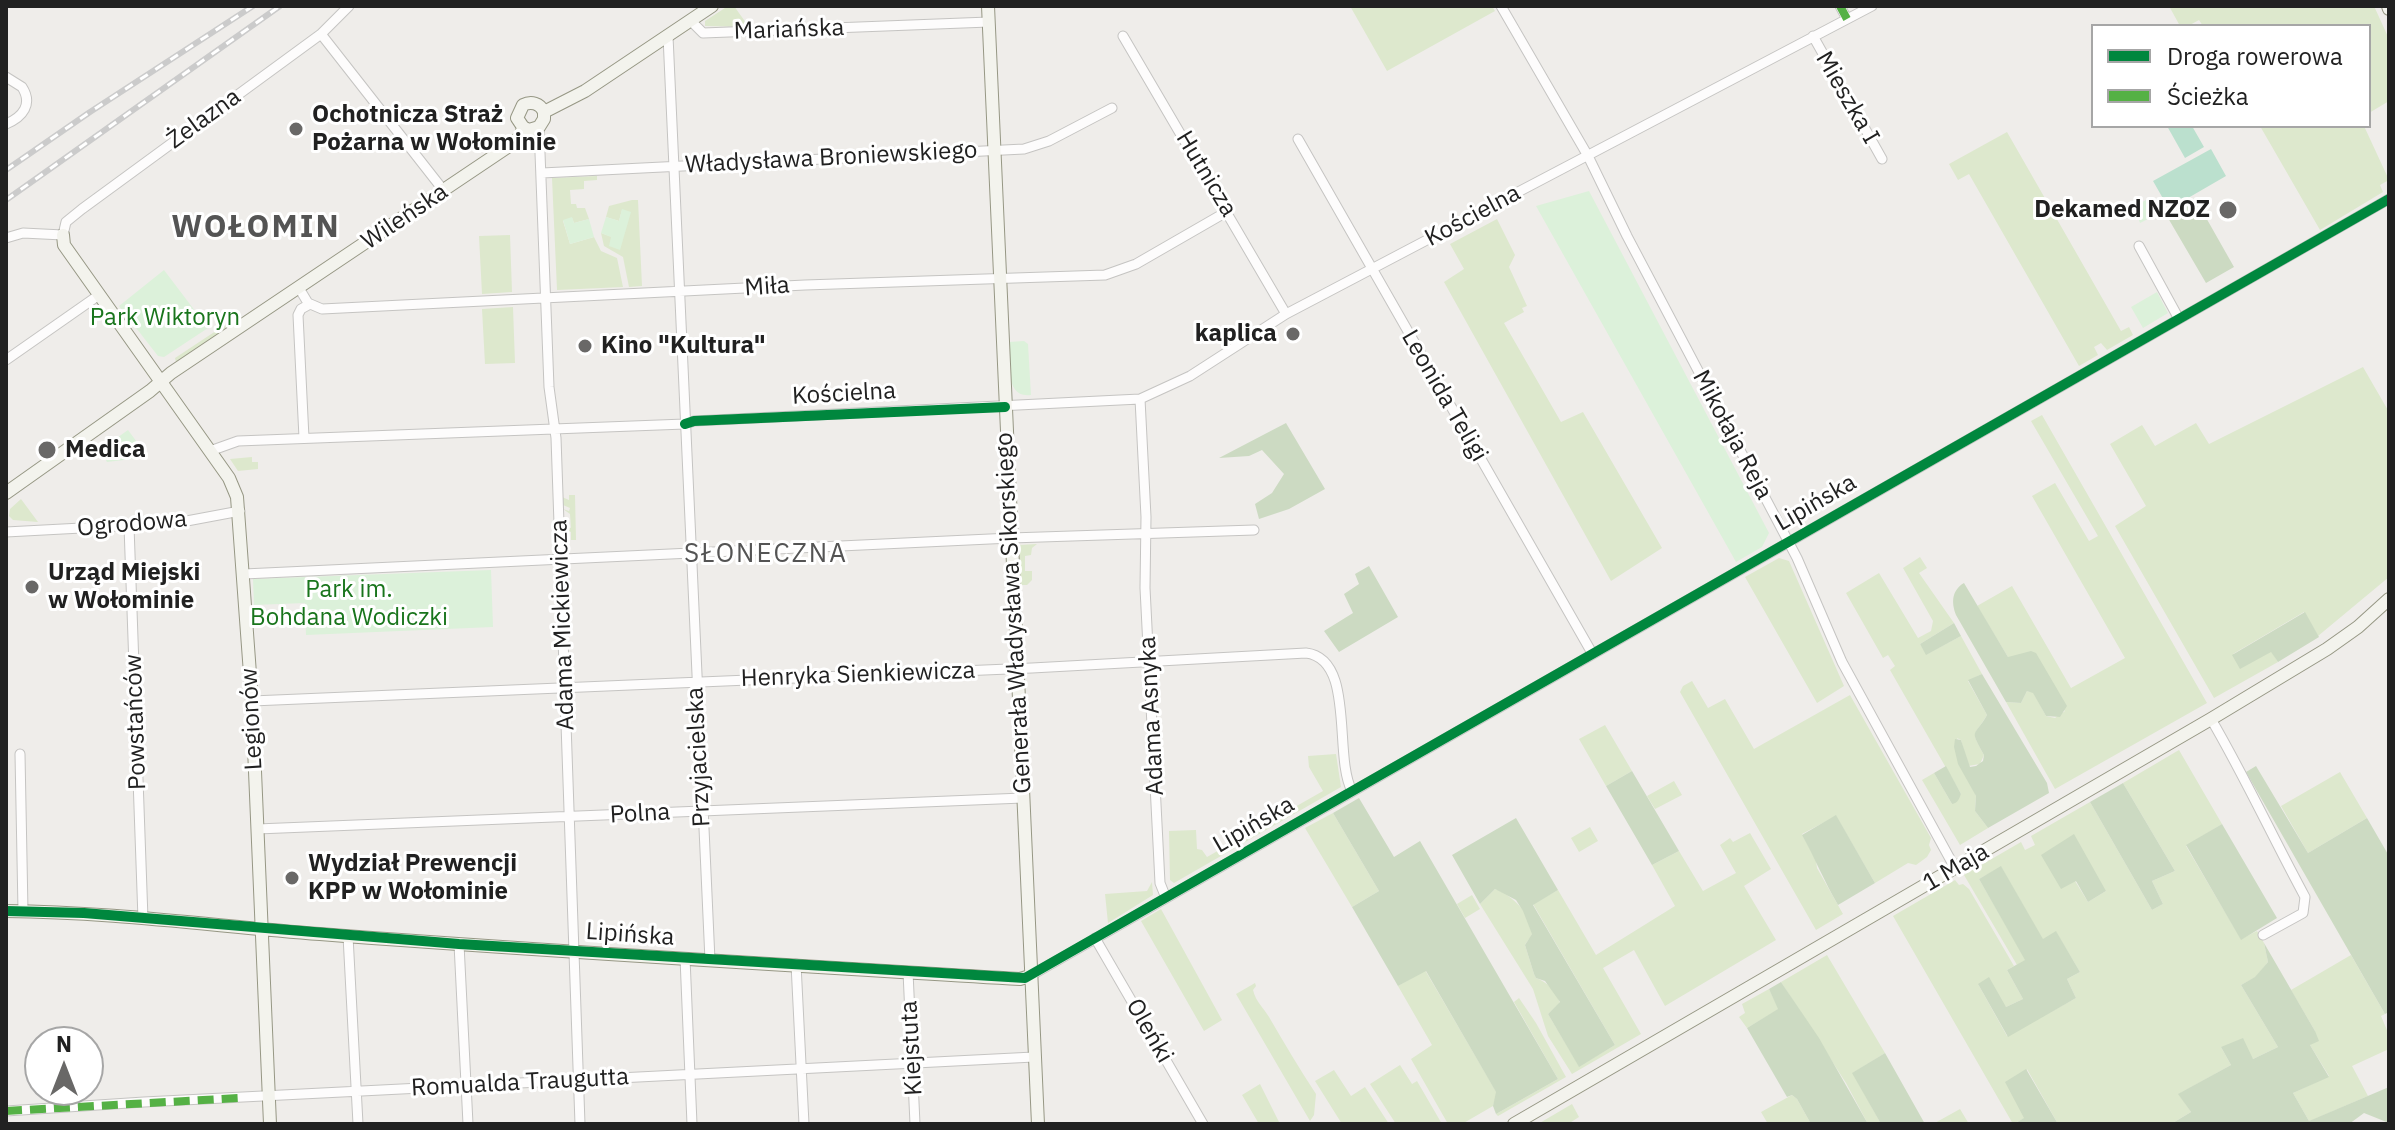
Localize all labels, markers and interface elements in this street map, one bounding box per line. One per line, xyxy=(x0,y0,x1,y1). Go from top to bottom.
street label: Mariańska xyxy=(733,14,845,46)
legend xyxy=(2091,24,2371,128)
text: Droga rowerowa xyxy=(2167,40,2343,72)
street label: Mieszka I xyxy=(1809,47,1885,149)
text: Ścieżka xyxy=(2167,80,2249,112)
street label: Żelazna xyxy=(162,83,246,155)
place label: Ochotnicza Straż Pożarna w Wołominie xyxy=(312,101,556,157)
marker: Ochotnicza Straż Pożarna w Wołominie xyxy=(287,120,305,138)
street label: Hutnicza xyxy=(1169,126,1243,222)
street label: Władysława Broniewskiego xyxy=(684,136,978,180)
street label: Wileńska xyxy=(356,178,454,256)
street label: Kościelna xyxy=(1420,179,1526,253)
place label: Dekamed NZOZ xyxy=(2034,196,2210,224)
marker: Dekamed NZOZ xyxy=(2217,199,2239,221)
district label: WOŁOMIN xyxy=(171,209,341,247)
street label: Miła xyxy=(744,271,790,303)
park label: Park Wiktoryn xyxy=(90,304,240,332)
place label: kaplica xyxy=(1195,320,1277,348)
marker: kaplica xyxy=(1284,325,1302,343)
street label: Leonida Teligi xyxy=(1395,325,1493,467)
place label: Kino "Kultura" xyxy=(601,332,766,360)
marker: Kino "Kultura" xyxy=(576,337,594,355)
street label: Mikołaja Reja xyxy=(1686,365,1778,505)
street label: Kościelna xyxy=(791,377,897,411)
street label: Generała Władysława Sikorskiego xyxy=(990,432,1038,794)
place label: Medica xyxy=(65,436,146,464)
marker: Medica xyxy=(36,439,58,461)
street label: Lipińska xyxy=(1770,468,1862,538)
street label: Ogrodowa xyxy=(76,505,188,543)
street label: Adama Mickiewicza xyxy=(545,519,581,731)
district label: SŁONECZNA xyxy=(684,538,848,570)
place label: Urząd Miejski w Wołominie xyxy=(48,559,200,615)
park label: Park im. Bohdana Wodiczki xyxy=(250,576,448,632)
marker: Urząd Miejski w Wołominie xyxy=(23,578,41,596)
street label: Adama Asnyka xyxy=(1133,636,1171,796)
street label: Powstańców xyxy=(119,654,153,790)
street label: Henryka Sienkiewicza xyxy=(740,657,976,693)
street label: Legionów xyxy=(235,667,269,771)
street label: Przyjacielska xyxy=(681,686,717,828)
street label: Lipińska xyxy=(1208,790,1300,860)
street label: Polna xyxy=(609,798,671,830)
street label: 1 Maja xyxy=(1918,838,1994,898)
place label: Wydział Prewencji KPP w Wołominie xyxy=(308,850,517,906)
marker: Wydział Prewencji KPP w Wołominie xyxy=(283,869,301,887)
street label: Lipińska xyxy=(585,918,675,952)
street label: Oleńki xyxy=(1119,994,1179,1068)
street label: Kiejstuta xyxy=(895,1000,929,1096)
north arrow xyxy=(24,1026,104,1106)
text: N xyxy=(56,1029,72,1058)
street label: Romualda Traugutta xyxy=(410,1063,630,1103)

